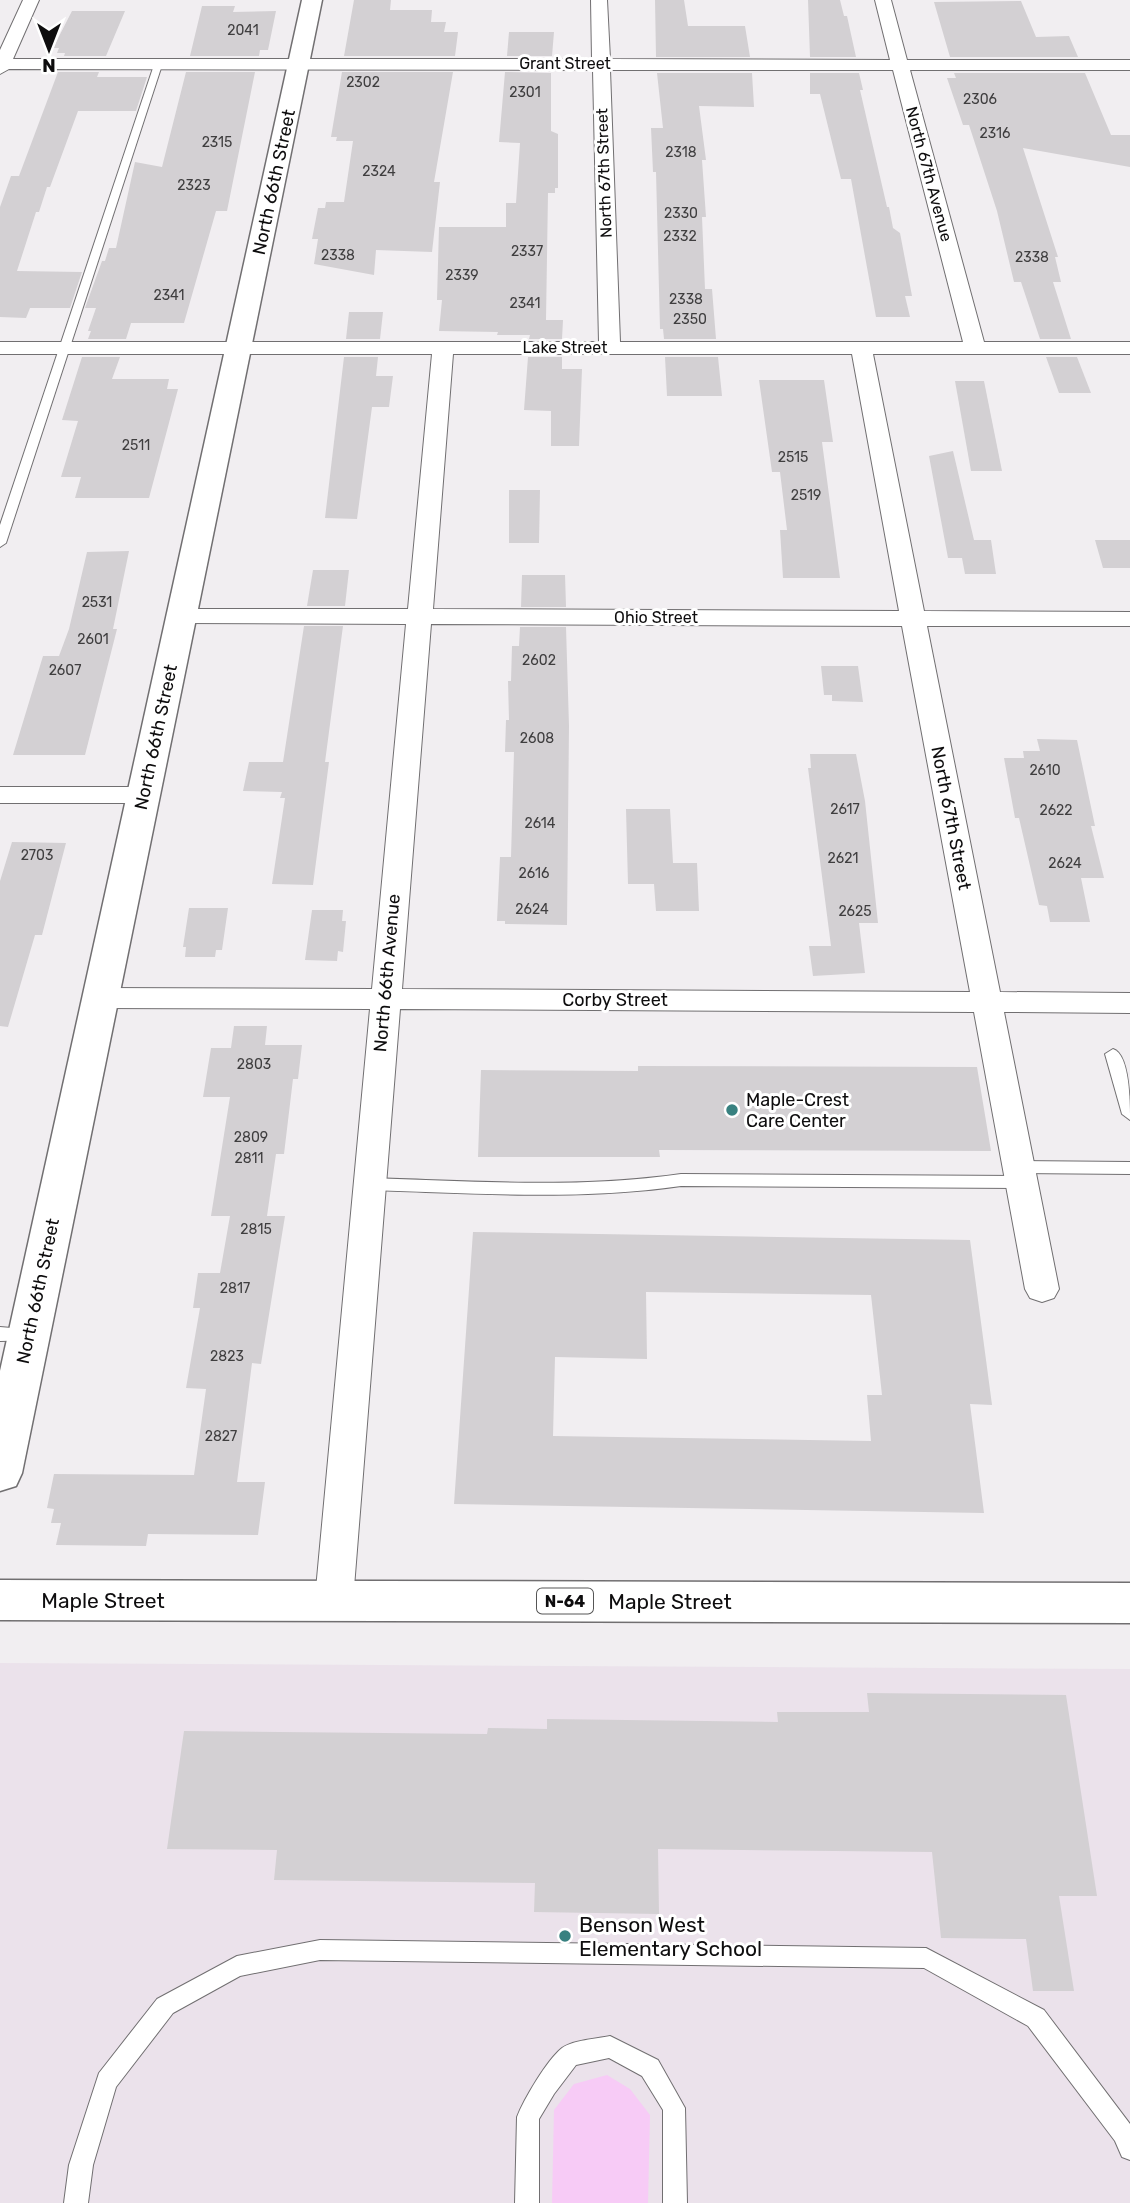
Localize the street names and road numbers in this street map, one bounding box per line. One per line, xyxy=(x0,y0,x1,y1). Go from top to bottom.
street label: Grant Street xyxy=(519,54,611,73)
street label: North 67th Avenue xyxy=(902,104,956,244)
street label: North 66th Street xyxy=(248,107,300,257)
street label: North 67th Street xyxy=(592,108,616,238)
street label: Lake Street xyxy=(523,338,607,357)
street label: Ohio Street xyxy=(614,608,698,627)
street label: North 66th Street xyxy=(130,662,182,812)
street label: North 67th Street xyxy=(926,744,976,892)
street label: North 66th Avenue xyxy=(369,893,405,1053)
street label: Corby Street xyxy=(562,989,668,1011)
street label: North 66th Street xyxy=(12,1216,64,1366)
street label: Maple Street xyxy=(41,1588,165,1613)
road number: N-64 xyxy=(537,1588,593,1614)
street label: Maple Street xyxy=(608,1589,732,1614)

